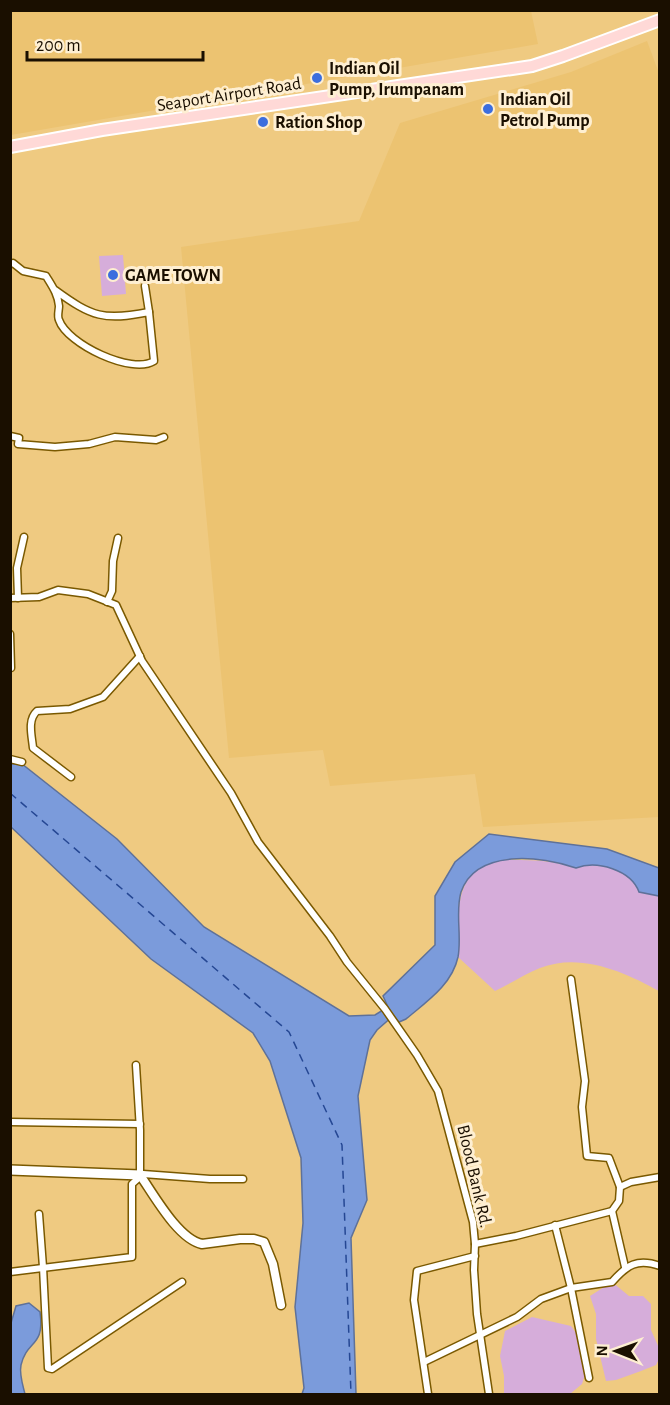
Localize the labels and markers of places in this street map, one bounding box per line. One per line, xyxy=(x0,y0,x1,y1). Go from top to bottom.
place label: Indian Oil Pump, Irumpanam xyxy=(329,60,464,99)
marker: Indian Oil Pump, Irumpanam xyxy=(310,71,324,85)
place label: Indian Oil Petrol Pump xyxy=(500,91,590,130)
marker: Indian Oil Petrol Pump xyxy=(481,102,495,116)
place label: Ration Shop xyxy=(275,114,363,132)
marker: Ration Shop xyxy=(256,115,270,129)
place label: GAME TOWN xyxy=(125,267,221,285)
marker: GAME TOWN xyxy=(106,268,120,282)

